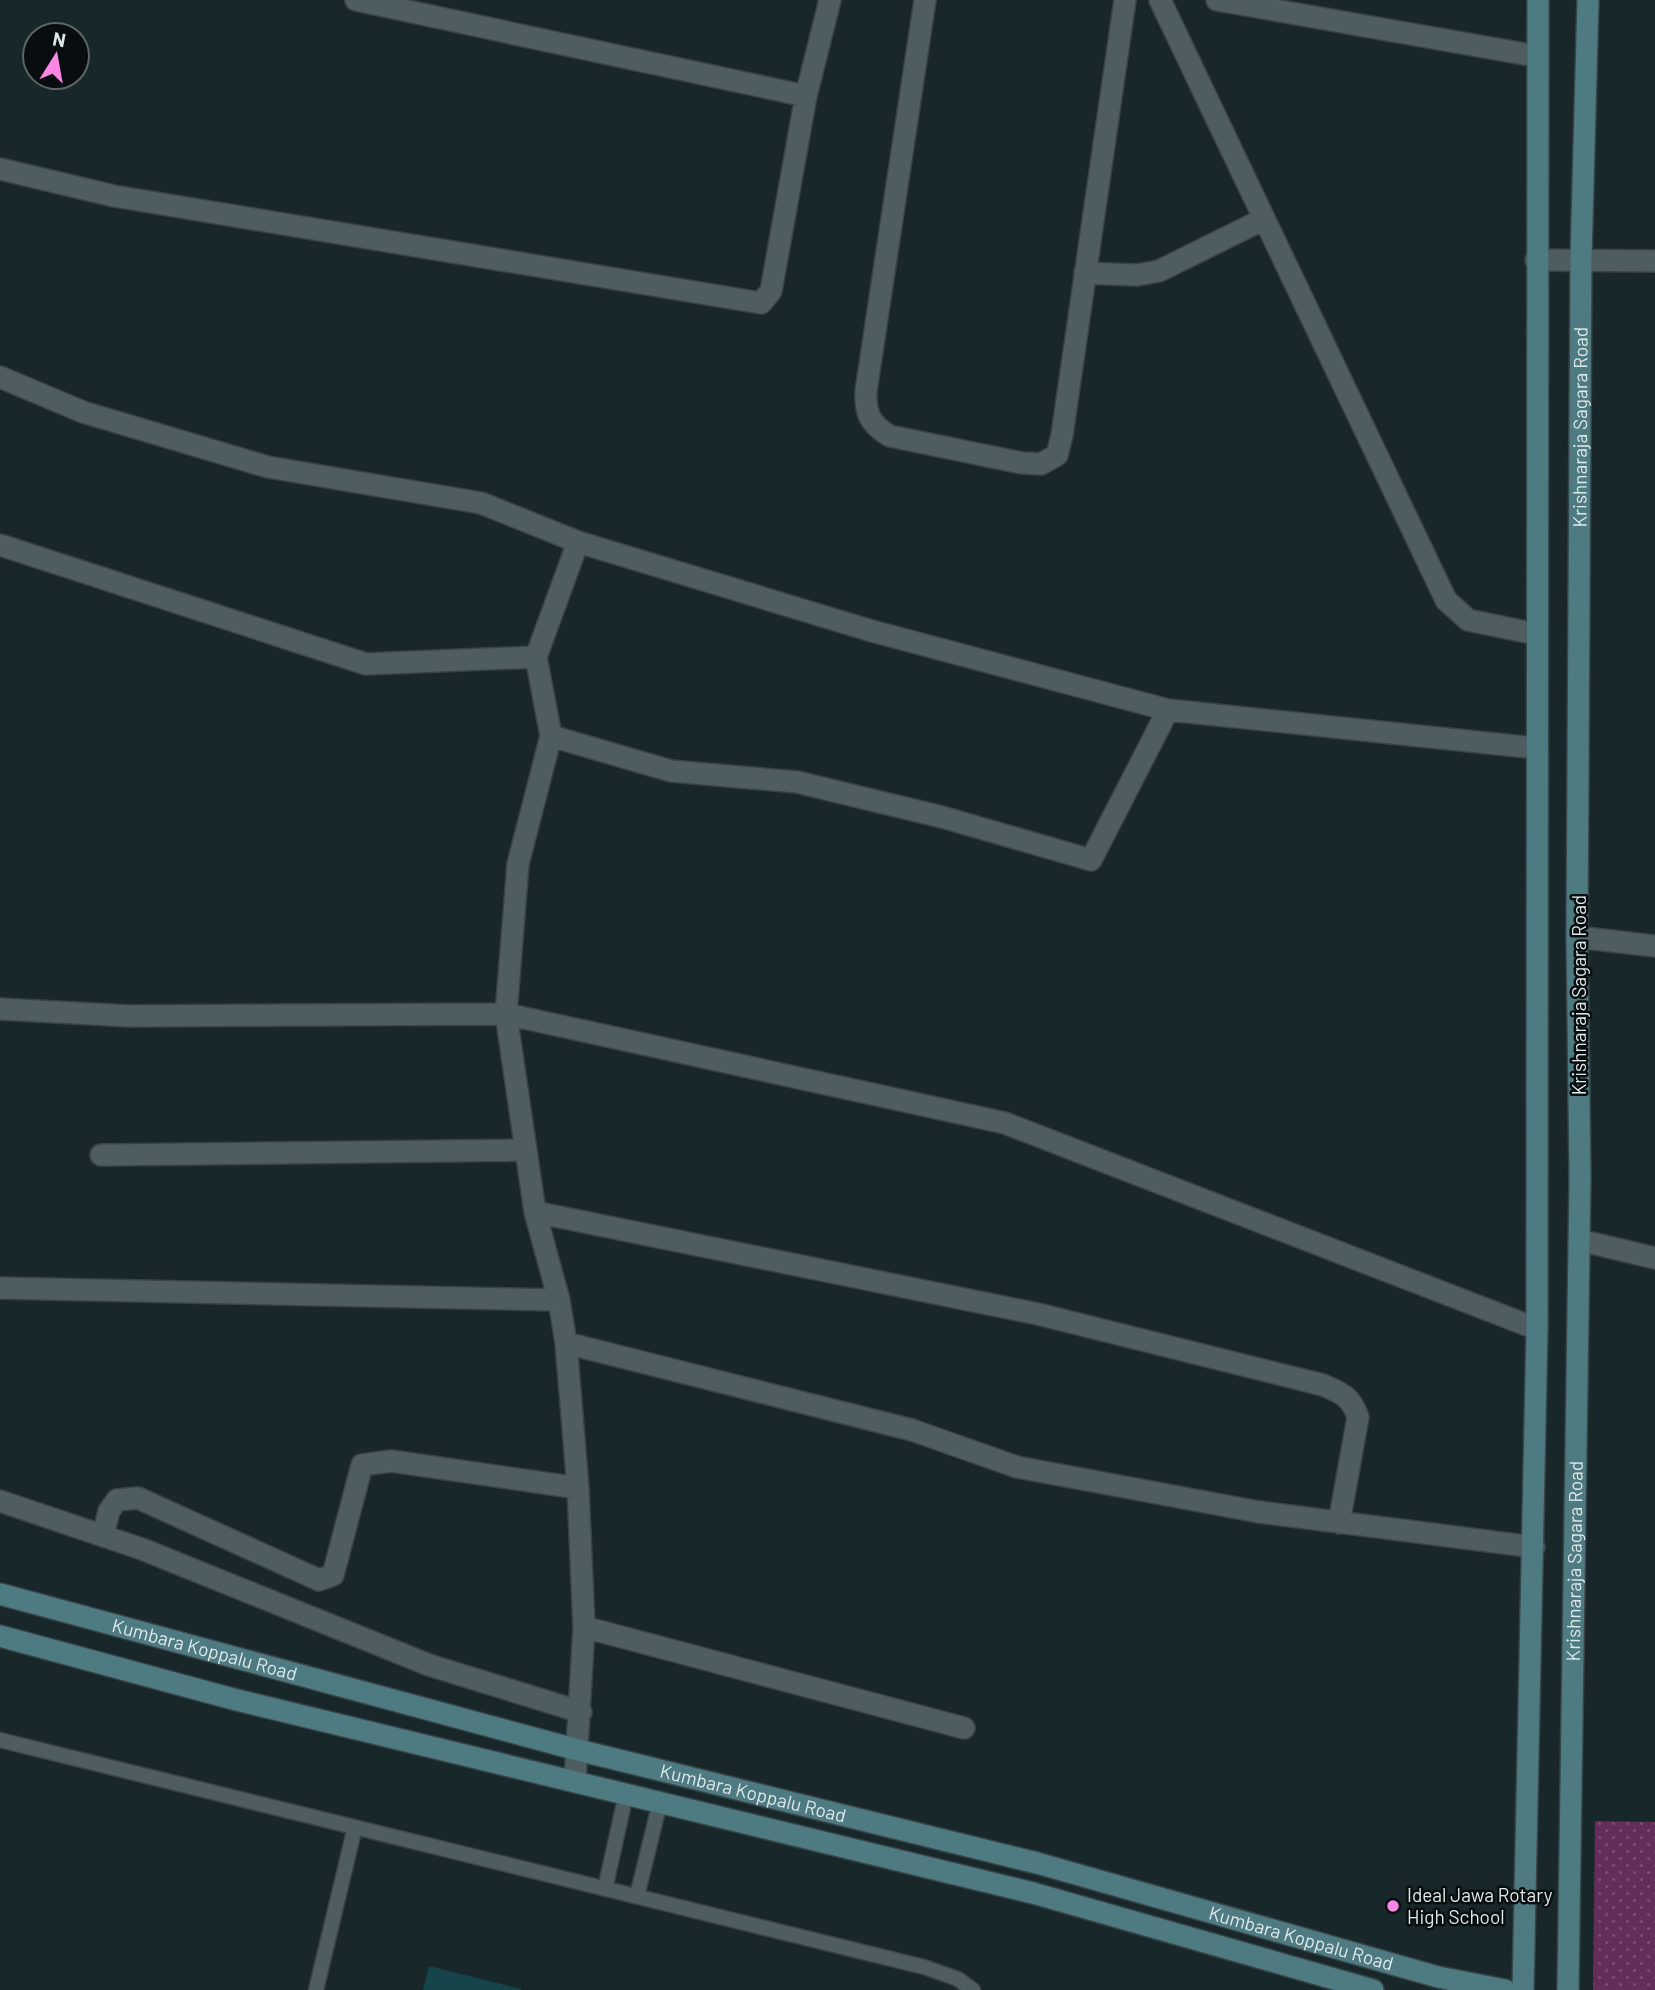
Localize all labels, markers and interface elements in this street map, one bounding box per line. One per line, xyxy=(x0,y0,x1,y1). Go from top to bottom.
north arrow xyxy=(21,21,91,91)
text: N xyxy=(51,26,68,51)
street label: Krishnaraja Sagara Road xyxy=(1567,327,1592,528)
street label: Krishnaraja Sagara Road xyxy=(1567,895,1590,1095)
street label: Krishnaraja Sagara Road xyxy=(1561,1461,1587,1662)
street label: Kumbara Koppalu Road xyxy=(110,1613,300,1685)
street label: Kumbara Koppalu Road xyxy=(658,1759,849,1827)
place label: Ideal Jawa Rotary High School xyxy=(1407,1883,1553,1928)
marker: Ideal Jawa Rotary High School xyxy=(1385,1898,1401,1914)
street label: Kumbara Koppalu Road xyxy=(1206,1900,1396,1975)

